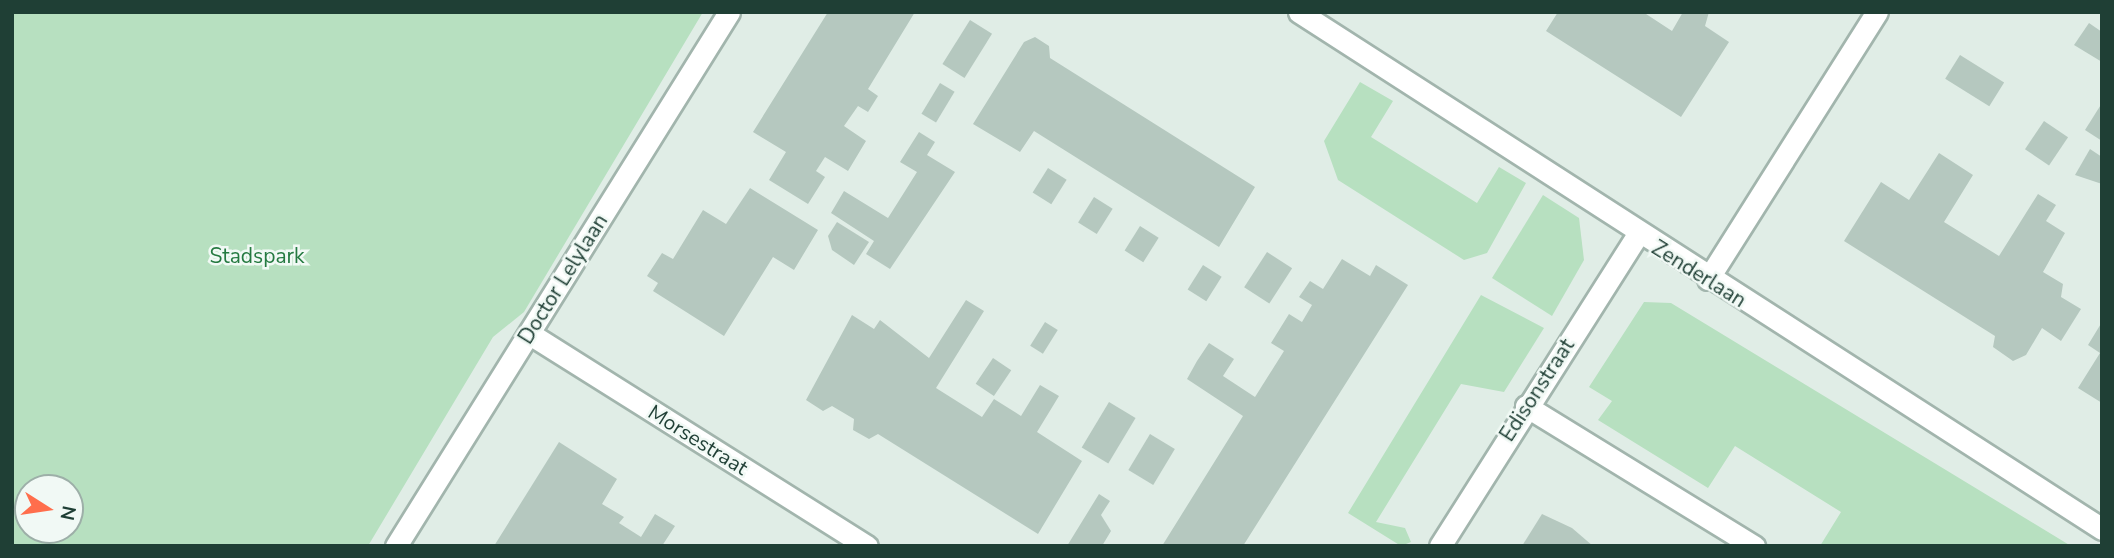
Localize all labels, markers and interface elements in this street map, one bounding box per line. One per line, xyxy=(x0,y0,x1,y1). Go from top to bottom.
street label: Doctor Lelylaan xyxy=(513,209,613,349)
street label: Zenderlaan xyxy=(1647,235,1751,313)
park label: Stadspark xyxy=(209,243,305,269)
street label: Edisonstraat xyxy=(1494,334,1580,446)
street label: Morsestraat xyxy=(644,399,752,481)
north arrow xyxy=(14,474,84,544)
text: N xyxy=(53,503,82,523)

